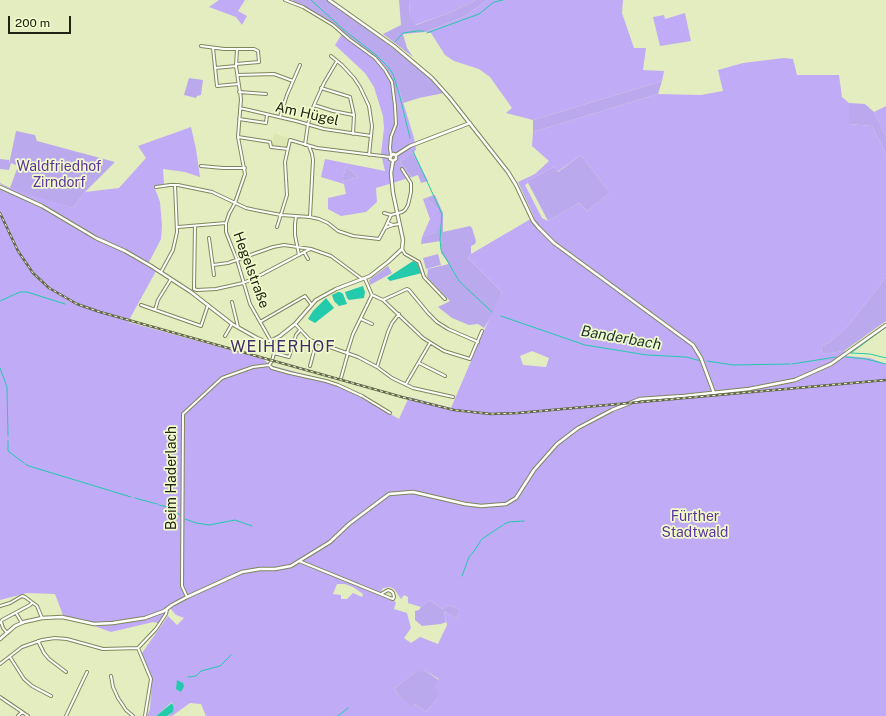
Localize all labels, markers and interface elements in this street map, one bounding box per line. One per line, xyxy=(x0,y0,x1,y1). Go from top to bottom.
scale bar xyxy=(10,8,73,34)
text: 200 m xyxy=(15,16,50,30)
street label: Am Hügel xyxy=(273,99,341,129)
park label: Waldfriedhof Zirndorf xyxy=(17,159,101,192)
street label: Hegelstraße xyxy=(229,229,273,311)
water label: Banderbach xyxy=(579,322,663,354)
district label: WEIHERHOF xyxy=(230,337,336,357)
street label: Beim Haderlach xyxy=(164,426,180,530)
park label: Fürther Stadtwald xyxy=(662,509,728,542)

